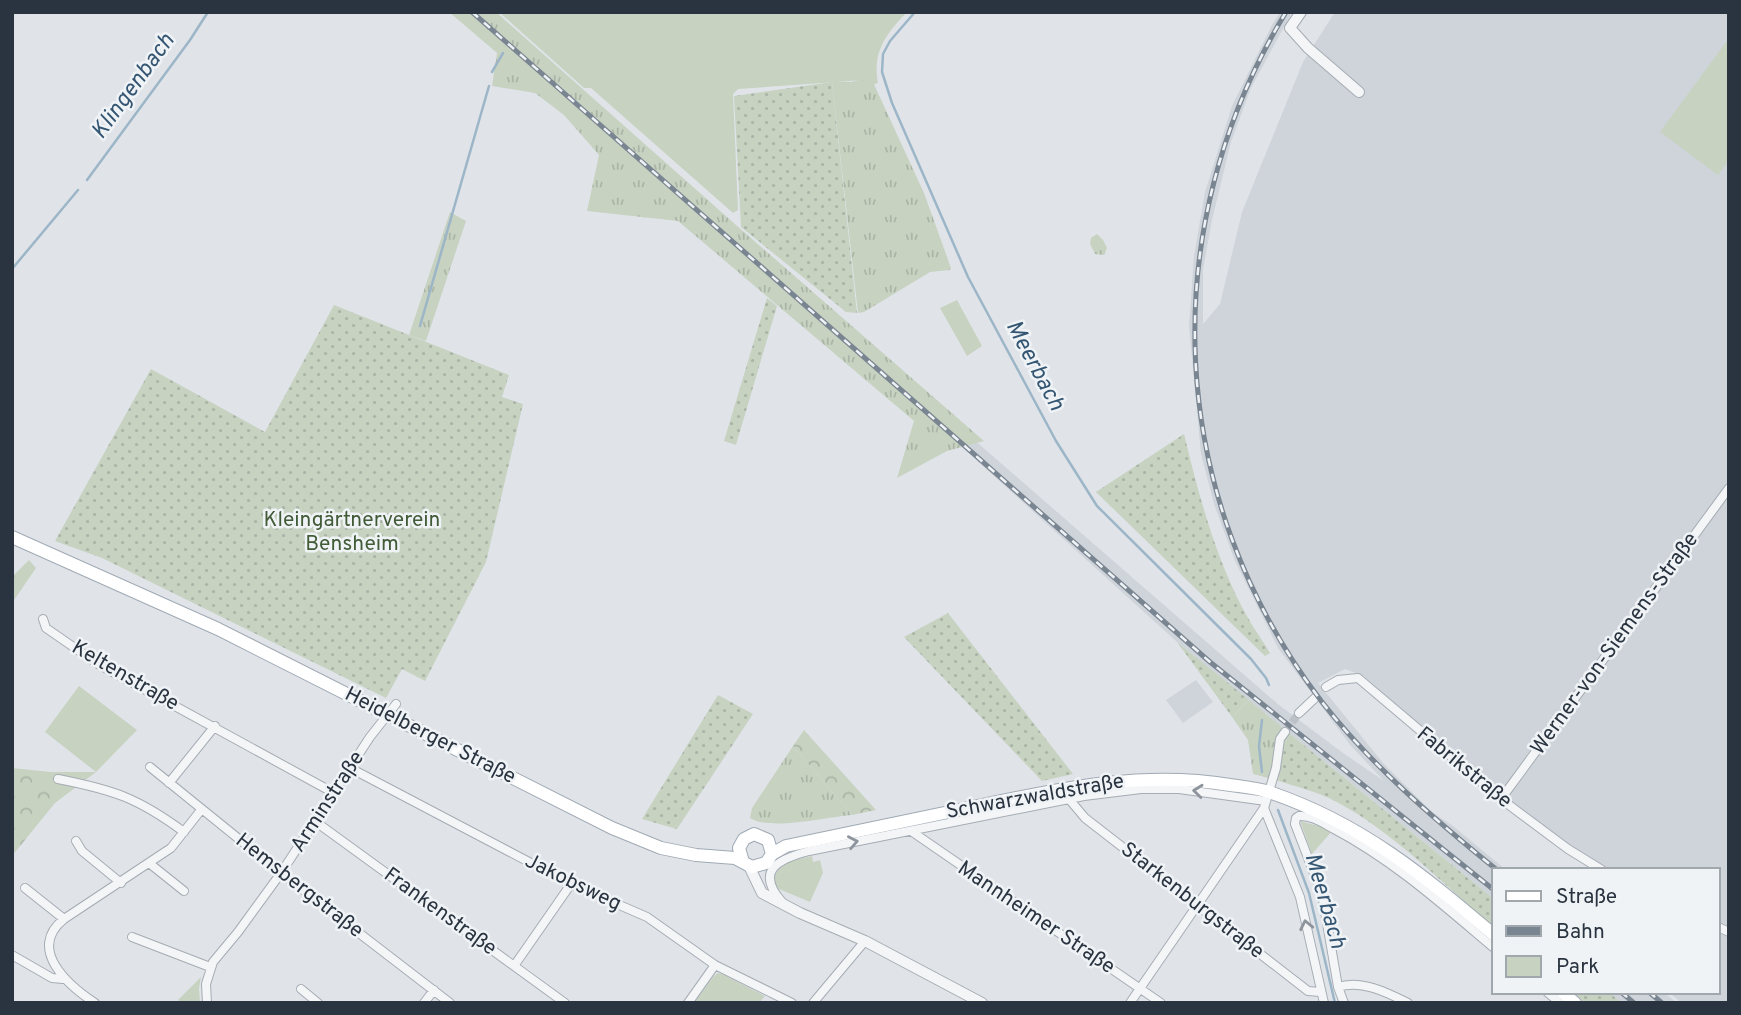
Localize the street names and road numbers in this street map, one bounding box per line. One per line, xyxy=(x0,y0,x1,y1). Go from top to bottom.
street label: Werner-von-Siemens-Straße xyxy=(1525,527,1705,761)
street label: Keltenstraße xyxy=(66,634,184,718)
street label: Heidelberger Straße xyxy=(340,681,520,791)
street label: Fabrikstraße xyxy=(1411,721,1517,815)
street label: Arminstraße xyxy=(285,746,371,858)
street label: Schwarzwaldstraße xyxy=(944,768,1126,826)
street label: Hemsbergstraße xyxy=(229,828,369,944)
street label: Starkenburgstraße xyxy=(1115,836,1269,966)
street label: Jakobsweg xyxy=(520,848,626,918)
street label: Mannheimer Straße xyxy=(952,855,1120,981)
street label: Frankenstraße xyxy=(378,862,502,962)

